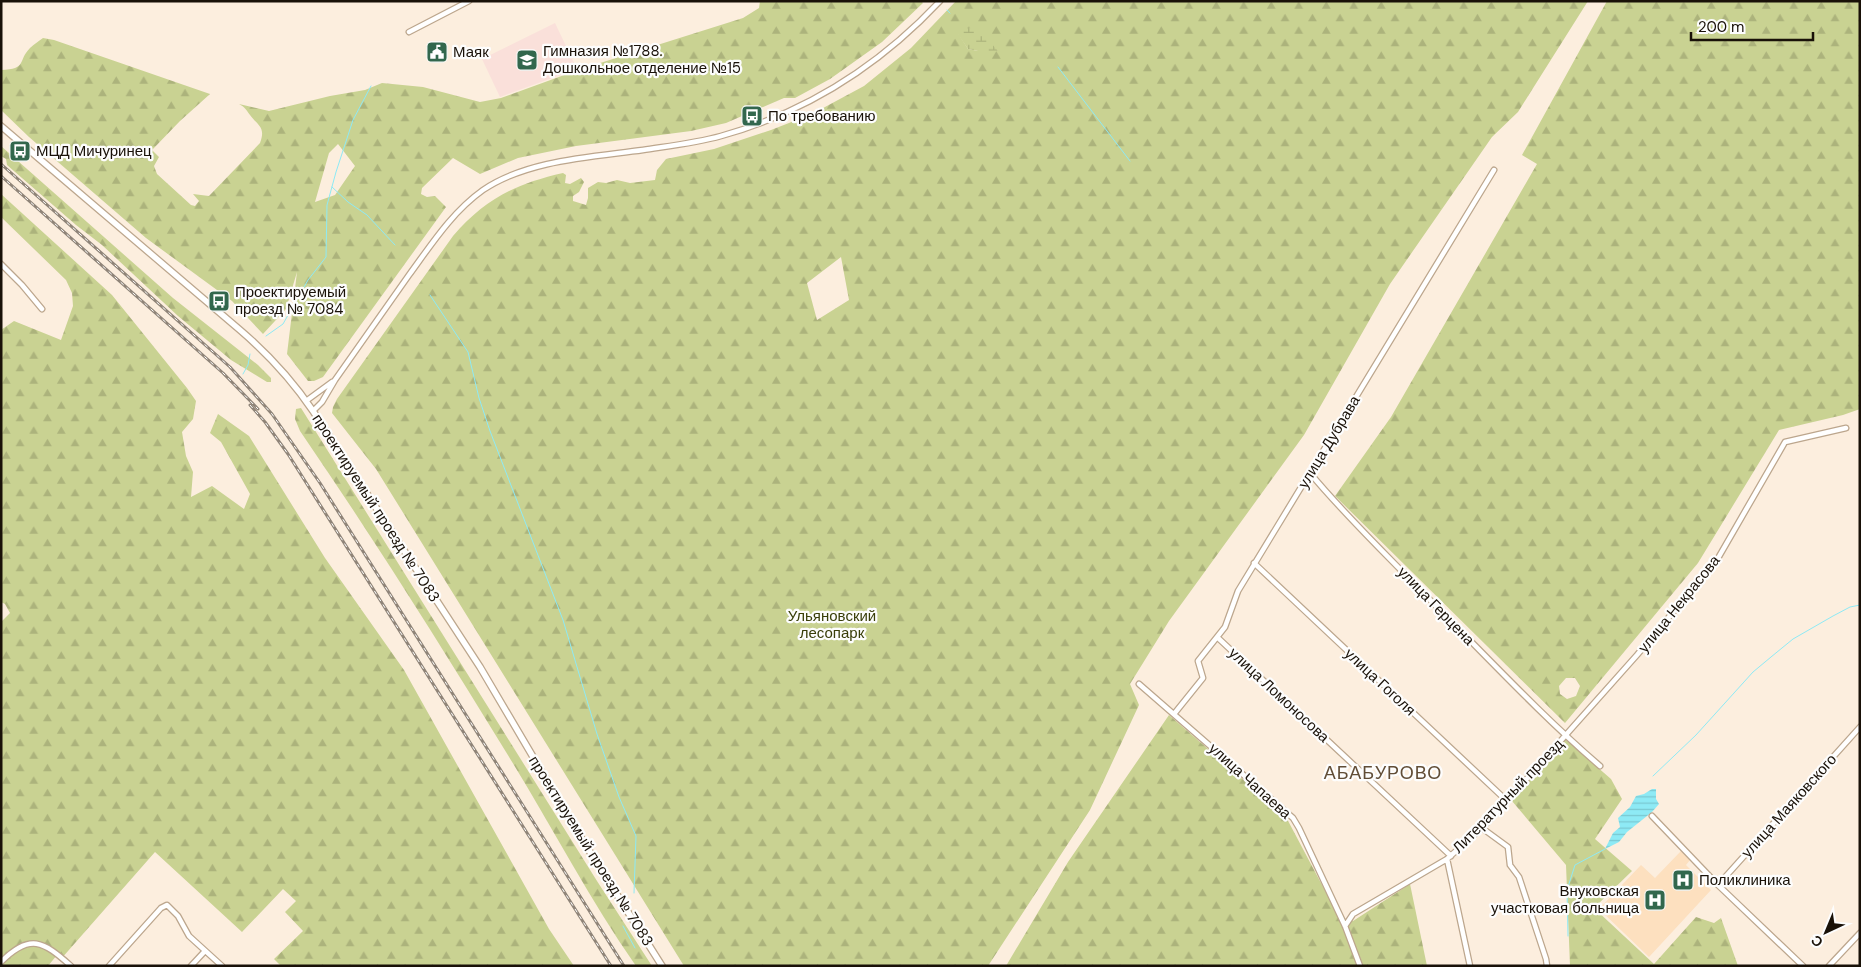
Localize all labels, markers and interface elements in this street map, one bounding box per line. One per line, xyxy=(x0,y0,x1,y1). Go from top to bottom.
scale bar xyxy=(1691,10,1814,42)
text: 200 m xyxy=(1698,17,1744,37)
public building icon: Маяк xyxy=(425,40,449,64)
place label: Гимназия №1788. Дошкольное отделение №15 xyxy=(543,41,741,78)
place label: Маяк xyxy=(453,42,489,62)
school or university icon: Гимназия №1788. Дошкольное отделение №15 xyxy=(515,48,539,72)
bus stop icon: По требованию xyxy=(740,104,764,128)
place label: По требованию xyxy=(768,106,876,126)
bus stop icon: МЦД Мичуринец xyxy=(8,139,32,163)
place label: МЦД Мичуринец xyxy=(36,141,152,161)
place label: Проектируемый проезд № 7084 xyxy=(235,282,346,319)
bus stop icon: Проектируемый проезд № 7084 xyxy=(207,289,231,313)
street label: улица Дубрава xyxy=(1293,391,1365,492)
street label: проектируемый проезд № 7083 xyxy=(308,410,444,606)
street label: улица Некрасова xyxy=(1634,551,1725,657)
street label: улица Герцена xyxy=(1393,562,1479,650)
park label: Ульяновский лесопарк xyxy=(788,606,876,643)
street label: улица Ломоносова xyxy=(1224,643,1334,747)
street label: улица Гоголя xyxy=(1340,644,1420,720)
street label: Литературный проезд xyxy=(1448,734,1568,858)
street label: улица Чапаева xyxy=(1204,739,1296,824)
street label: улица Маяковского xyxy=(1737,750,1841,862)
street label: проектируемый проезд № 7083 xyxy=(524,752,658,950)
district label: АБАБУРОВО xyxy=(1324,761,1442,785)
hospital icon: Поликлиника xyxy=(1671,868,1695,892)
place label: Поликлиника xyxy=(1699,870,1791,890)
place label: Внуковская участковая больница xyxy=(1491,881,1640,918)
hospital icon: Внуковская участковая больница xyxy=(1643,888,1667,912)
north arrow xyxy=(1801,907,1851,957)
text: С xyxy=(1807,931,1827,951)

